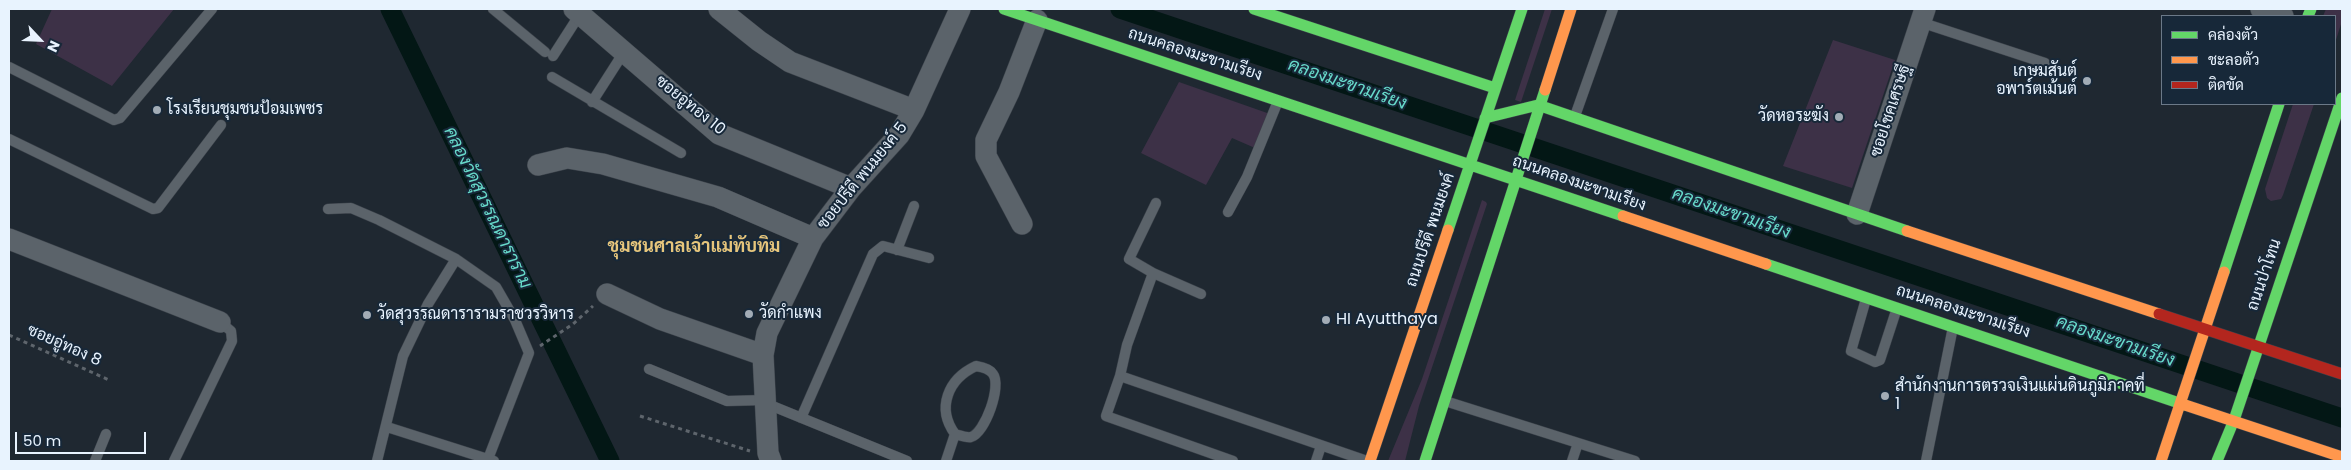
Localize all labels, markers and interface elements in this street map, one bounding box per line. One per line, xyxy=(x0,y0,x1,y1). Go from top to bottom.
north arrow xyxy=(15,15,65,65)
legend xyxy=(2161,15,2336,105)
street label: ถนนคลองมะขามเรียง xyxy=(1126,24,1264,86)
text: คล่องตัว xyxy=(2208,24,2258,45)
text: N xyxy=(42,37,65,55)
text: ชะลอตัว xyxy=(2208,49,2259,70)
water label: คลองมะขามเรียง xyxy=(1285,55,1409,115)
place label: เกษมสันต์ อพาร์ตเม้นต์ xyxy=(1996,62,2077,100)
street label: ซอยโชคเศรษฐี xyxy=(1867,63,1915,159)
street label: ซอยอู่ทอง 10 xyxy=(651,72,729,140)
text: ติดขัด xyxy=(2208,74,2244,95)
marker: เกษมสันต์ อพาร์ตเม้นต์ xyxy=(2081,75,2093,87)
place label: โรงเรียนชุมชนป้อมเพชร xyxy=(167,100,323,120)
marker: โรงเรียนชุมชนป้อมเพชร xyxy=(151,104,163,116)
place label: วัดหอระฆัง xyxy=(1758,107,1829,127)
marker: วัดหอระฆัง xyxy=(1833,111,1845,123)
street label: ซอยปรีดี พนมยงค์ 5 xyxy=(814,119,912,233)
water label: คลองวัดสุวรรณดาราราม xyxy=(438,124,536,292)
street label: ถนนคลองมะขามเรียง xyxy=(1510,152,1648,216)
street label: ถนนปรีดี พนมยงค์ xyxy=(1403,170,1459,290)
water label: คลองมะขามเรียง xyxy=(1669,184,1793,244)
district label: ชุมชนศาลเจ้าแม่ทับทิม xyxy=(608,236,780,258)
street label: ถนนป่าโทน xyxy=(2244,237,2286,313)
street label: ถนนคลองมะขามเรียง xyxy=(1894,281,2032,343)
place label: วัดกำแพง xyxy=(759,304,822,324)
place label: วัดสุวรรณดารารามราชวรวิหาร xyxy=(377,305,574,325)
marker: วัดกำแพง xyxy=(743,308,755,320)
marker: วัดสุวรรณดารารามราชวรวิหาร xyxy=(361,309,373,321)
place label: HI Ayutthaya xyxy=(1336,310,1438,330)
water label: คลองมะขามเรียง xyxy=(2053,312,2177,372)
marker: HI Ayutthaya xyxy=(1320,314,1332,326)
street label: ซอยอู่ทอง 8 xyxy=(24,321,104,371)
place label: สำนักงานการตรวจเงินแผ่นดินภูมิภาคที่ 1 xyxy=(1895,377,2145,415)
marker: สำนักงานการตรวจเงินแผ่นดินภูมิภาคที่ 1 xyxy=(1879,390,1891,402)
scale bar xyxy=(18,422,149,454)
text: 50 m xyxy=(23,430,61,451)

